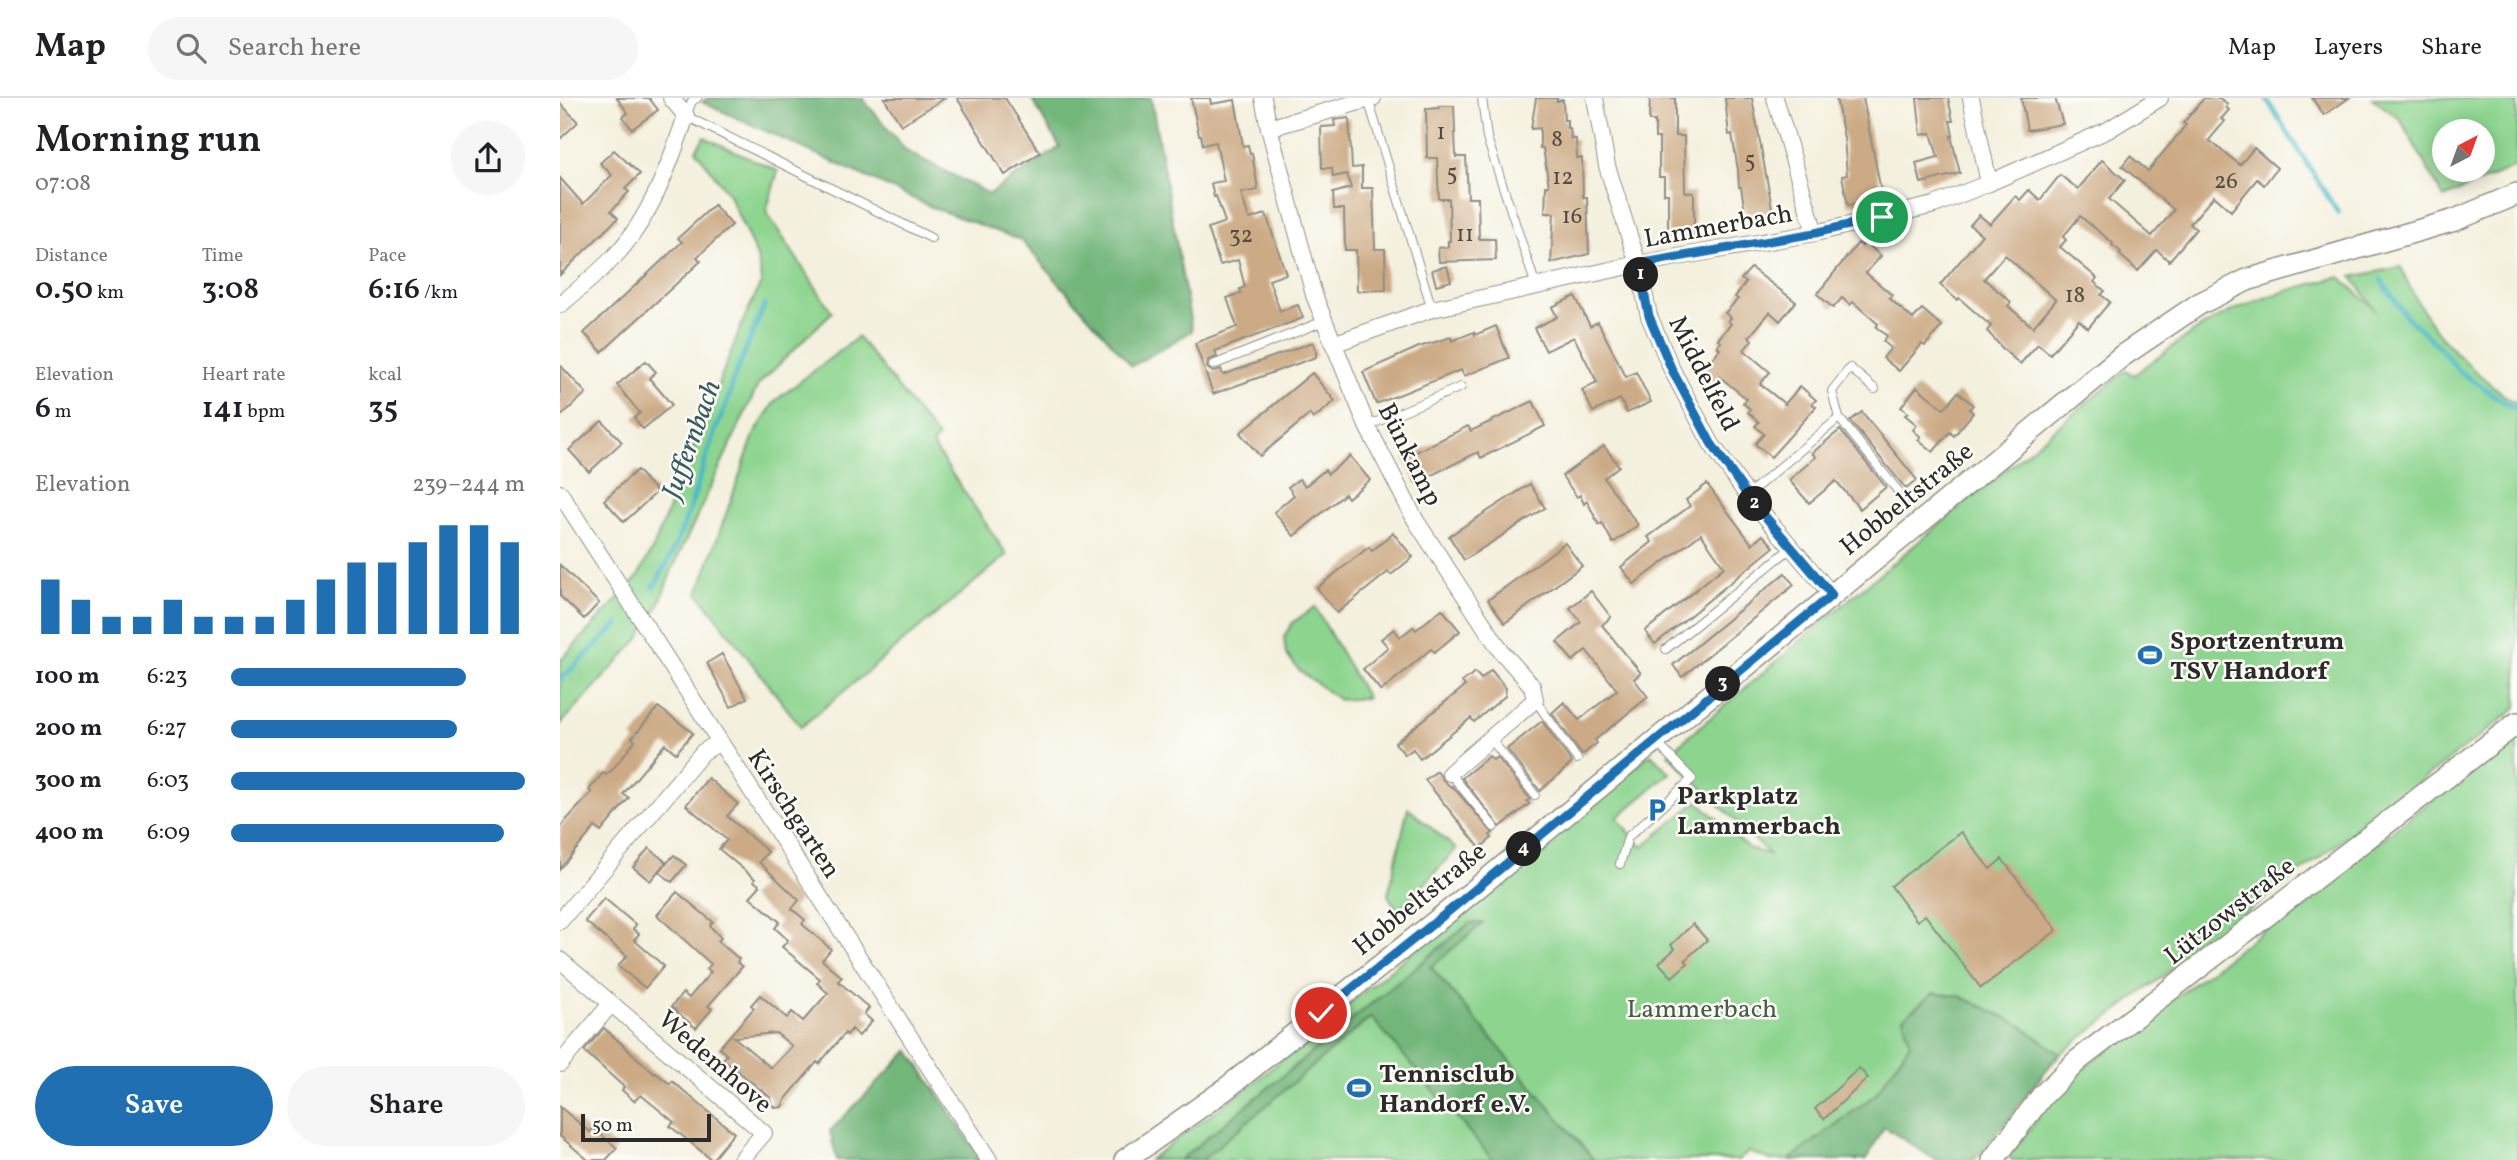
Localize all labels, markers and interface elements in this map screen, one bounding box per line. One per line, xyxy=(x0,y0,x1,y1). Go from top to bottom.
search box xyxy=(148,17,638,80)
text: Map xyxy=(35,25,106,71)
icon: search xyxy=(172,29,210,67)
text: Search here xyxy=(228,30,361,66)
text: Map xyxy=(2228,31,2276,65)
text: Layers xyxy=(2314,31,2383,65)
text: Share xyxy=(2421,31,2482,65)
text: Morning run xyxy=(35,115,261,168)
house number: 1 xyxy=(1437,117,1445,149)
north arrow xyxy=(2432,119,2496,182)
map controls xyxy=(2432,119,2495,182)
button: share xyxy=(451,121,525,195)
house number: 8 xyxy=(1551,124,1563,156)
house number: 5 xyxy=(1744,145,1756,177)
house number: 5 xyxy=(1446,158,1458,190)
house number: 12 xyxy=(1552,162,1574,194)
house number: 26 xyxy=(2214,166,2238,198)
text: 07:08 xyxy=(35,168,91,200)
pin xyxy=(1852,187,1912,247)
street label: Lammerbach xyxy=(1641,196,1796,258)
icon: arrive xyxy=(1863,198,1901,236)
house number: 16 xyxy=(1562,201,1582,233)
house number: 11 xyxy=(1456,219,1474,251)
house number: 32 xyxy=(1229,220,1253,252)
text: Distance xyxy=(35,243,108,269)
text: Time xyxy=(202,243,243,269)
text: Pace xyxy=(368,243,406,269)
pin: 1 xyxy=(1624,258,1658,292)
text: 1 xyxy=(1637,261,1644,287)
text: 0.50 xyxy=(35,269,93,311)
text: 3:08 xyxy=(202,269,259,311)
text: 6:16 xyxy=(368,269,420,311)
text: km xyxy=(93,280,124,306)
text: /km xyxy=(420,280,458,306)
house number: 18 xyxy=(2065,280,2085,312)
street label: Middelfeld xyxy=(1659,310,1748,438)
text: Elevation xyxy=(35,362,114,388)
text: Heart rate xyxy=(202,362,286,388)
text: kcal xyxy=(368,362,402,388)
water label: Juffernbach xyxy=(652,375,732,508)
text: 6 xyxy=(35,388,51,430)
text: 141 xyxy=(202,388,244,430)
text: 35 xyxy=(368,388,398,430)
street label: Bünkamp xyxy=(1368,397,1451,513)
text: m xyxy=(51,399,72,425)
text: bpm xyxy=(244,399,285,425)
street label: Hobbeltstraße xyxy=(1833,434,1982,565)
text: Elevation xyxy=(35,469,131,501)
text: 239–244 m xyxy=(412,469,525,501)
pin: 2 xyxy=(1738,486,1772,522)
text: 2 xyxy=(1750,490,1759,516)
place label: Sportzentrum TSV Handorf xyxy=(2170,624,2344,690)
sports icon: Sportzentrum TSV Handorf xyxy=(2136,641,2164,669)
text: 100 m xyxy=(35,661,100,693)
text: 6:23 xyxy=(147,661,188,693)
pin: 3 xyxy=(1706,666,1740,702)
text: 3 xyxy=(1718,670,1727,696)
text: 200 m xyxy=(35,713,102,745)
text: 6:27 xyxy=(147,713,187,745)
street label: Kirschgarten xyxy=(738,742,849,886)
text: 300 m xyxy=(35,765,102,797)
text: 6:03 xyxy=(147,765,189,797)
place label: Parkplatz Lammerbach xyxy=(1677,779,1841,845)
parking icon: Parkplatz Lammerbach xyxy=(1643,796,1671,824)
text: 400 m xyxy=(35,817,104,849)
text: 6:09 xyxy=(147,817,190,849)
pin: 4 xyxy=(1506,832,1542,866)
street label: Hobbeltstraße xyxy=(1346,834,1495,965)
text: 4 xyxy=(1518,835,1529,861)
street label: Lützowstraße xyxy=(2157,849,2303,974)
pin xyxy=(1291,983,1351,1043)
park label: Lammerbach xyxy=(1627,992,1777,1028)
icon: check xyxy=(1302,994,1340,1032)
street label: Wedemhove xyxy=(650,1003,780,1122)
place label: Tennisclub Handorf e.V. xyxy=(1379,1057,1531,1123)
button: Save xyxy=(35,1066,273,1146)
button: Share xyxy=(287,1066,525,1146)
sports icon: Tennisclub Handorf e.V. xyxy=(1345,1074,1373,1102)
scale bar xyxy=(581,1111,710,1143)
text: 50 m xyxy=(592,1113,633,1139)

